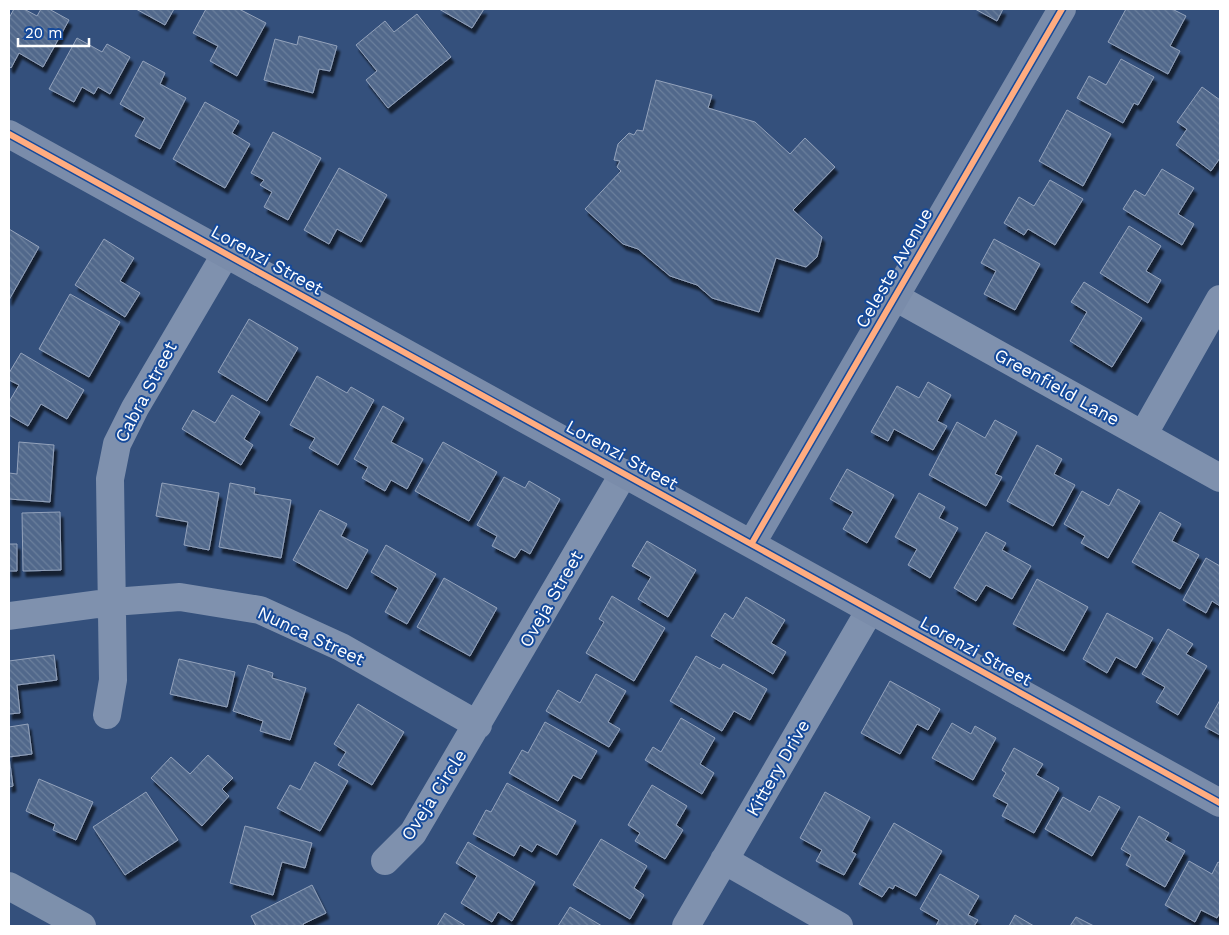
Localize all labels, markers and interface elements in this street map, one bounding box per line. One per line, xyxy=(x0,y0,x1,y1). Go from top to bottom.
scale bar xyxy=(18,15,89,47)
text: 20 m xyxy=(25,24,63,42)
street label: Celeste Avenue xyxy=(851,204,936,332)
street label: Lorenzi Street xyxy=(208,220,327,299)
street label: Cabra Street xyxy=(110,337,181,446)
street label: Greenfield Lane xyxy=(991,344,1123,430)
street label: Lorenzi Street xyxy=(563,415,682,494)
street label: Oveja Street xyxy=(514,546,587,651)
street label: Nunca Street xyxy=(254,602,368,670)
street label: Lorenzi Street xyxy=(917,611,1036,690)
street label: Kittery Drive xyxy=(741,716,814,820)
street label: Oveja Circle xyxy=(396,745,471,844)

